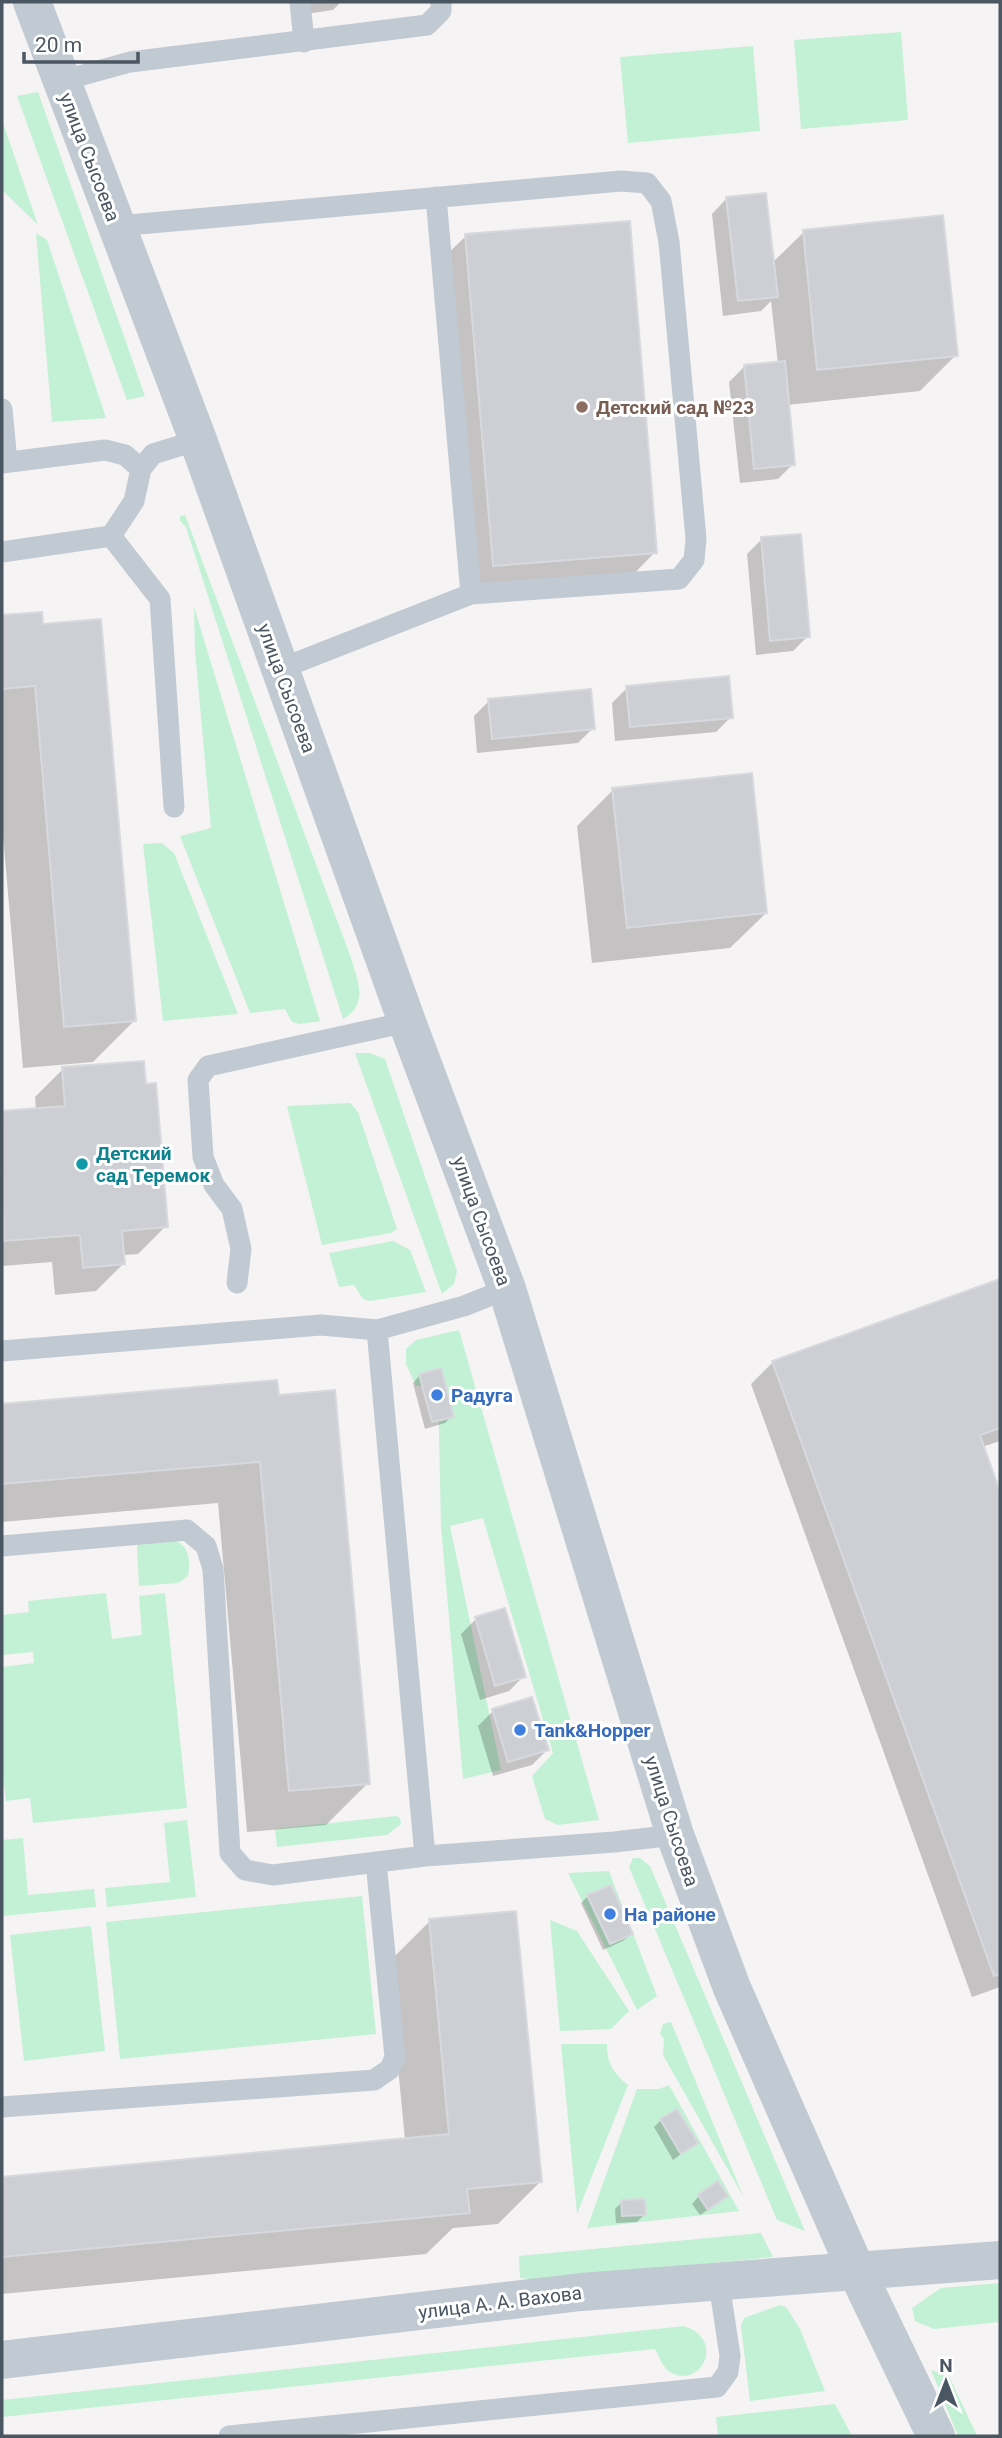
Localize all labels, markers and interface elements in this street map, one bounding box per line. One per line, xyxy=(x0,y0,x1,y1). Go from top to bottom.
scale bar xyxy=(24,21,138,65)
text: 20 m xyxy=(35,33,82,57)
street label: улица Сысоева xyxy=(54,90,125,225)
place label: Детский сад №23 xyxy=(596,396,754,419)
marker: Детский сад №23 xyxy=(574,399,590,415)
street label: улица Сысоева xyxy=(252,620,321,756)
place label: Детский сад Теремок xyxy=(96,1142,211,1187)
street label: улица Сысоева xyxy=(447,1153,516,1289)
marker: Детский сад Теремок xyxy=(74,1156,90,1172)
place label: Радуга xyxy=(451,1384,513,1407)
marker: Радуга xyxy=(429,1387,445,1403)
place label: Tank&Hopper xyxy=(534,1719,651,1742)
marker: Tank&Hopper xyxy=(512,1722,528,1738)
street label: улица Сысоева xyxy=(640,1753,703,1889)
place label: На районе xyxy=(624,1903,716,1926)
marker: На районе xyxy=(602,1906,618,1922)
street label: улица А. А. Вахова xyxy=(417,2281,583,2324)
north arrow xyxy=(911,2347,981,2417)
text: N xyxy=(939,2354,953,2377)

